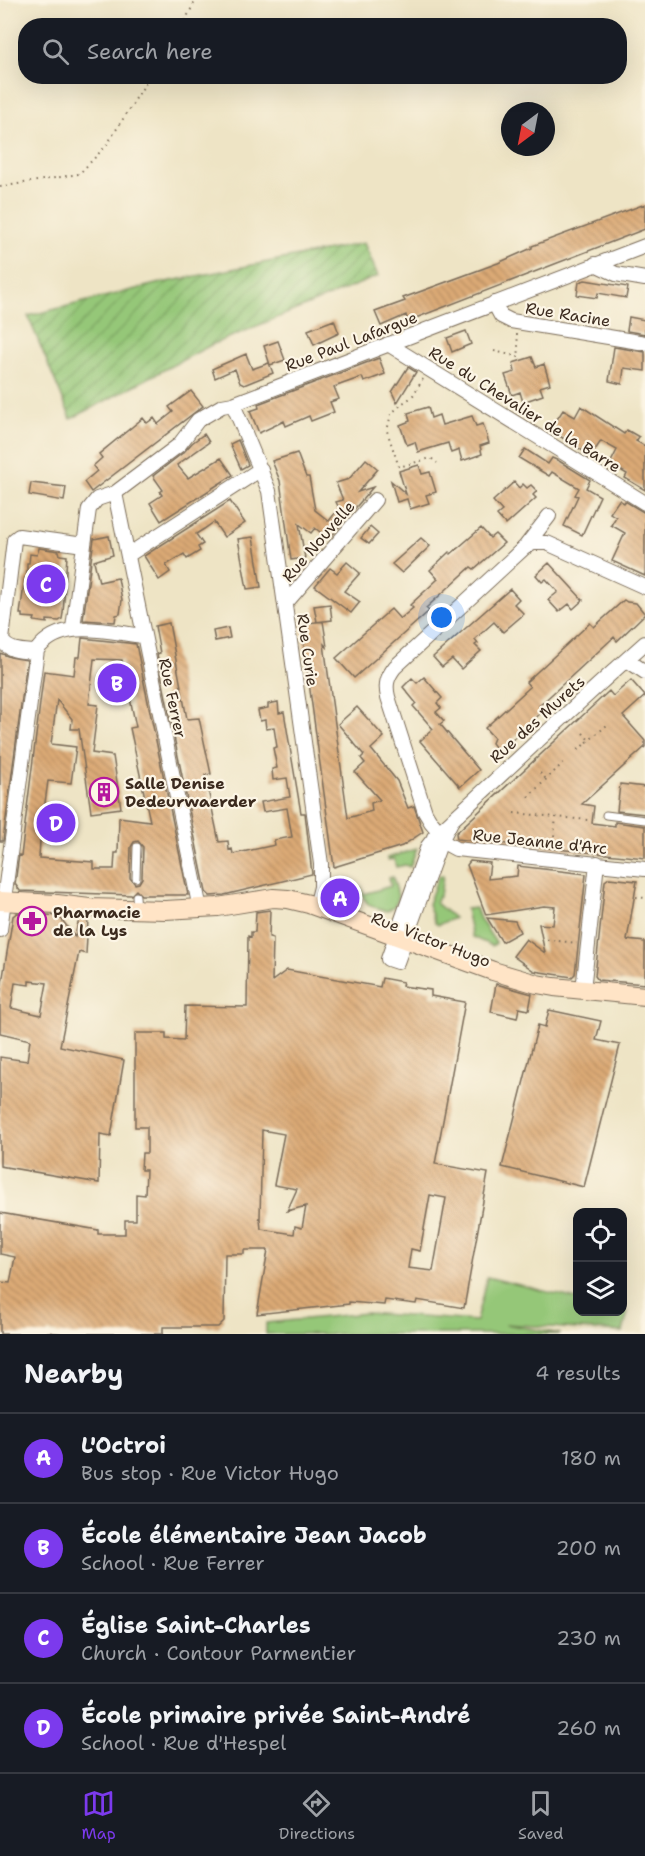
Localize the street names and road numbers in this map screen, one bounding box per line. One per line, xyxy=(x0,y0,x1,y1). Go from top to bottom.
street label: Rue Racine xyxy=(524,297,612,332)
street label: Rue Paul Lafargue xyxy=(282,307,420,376)
street label: Rue du Chevalier de la Barre xyxy=(425,342,625,477)
street label: Rue Nouvelle xyxy=(277,496,359,586)
street label: Rue Curie xyxy=(292,612,323,688)
street label: Rue Ferrer xyxy=(154,656,191,740)
street label: Rue des Murets xyxy=(485,671,589,768)
street label: Rue Jeanne d'Arc xyxy=(472,824,608,859)
street label: Rue Victor Hugo xyxy=(368,907,494,972)

